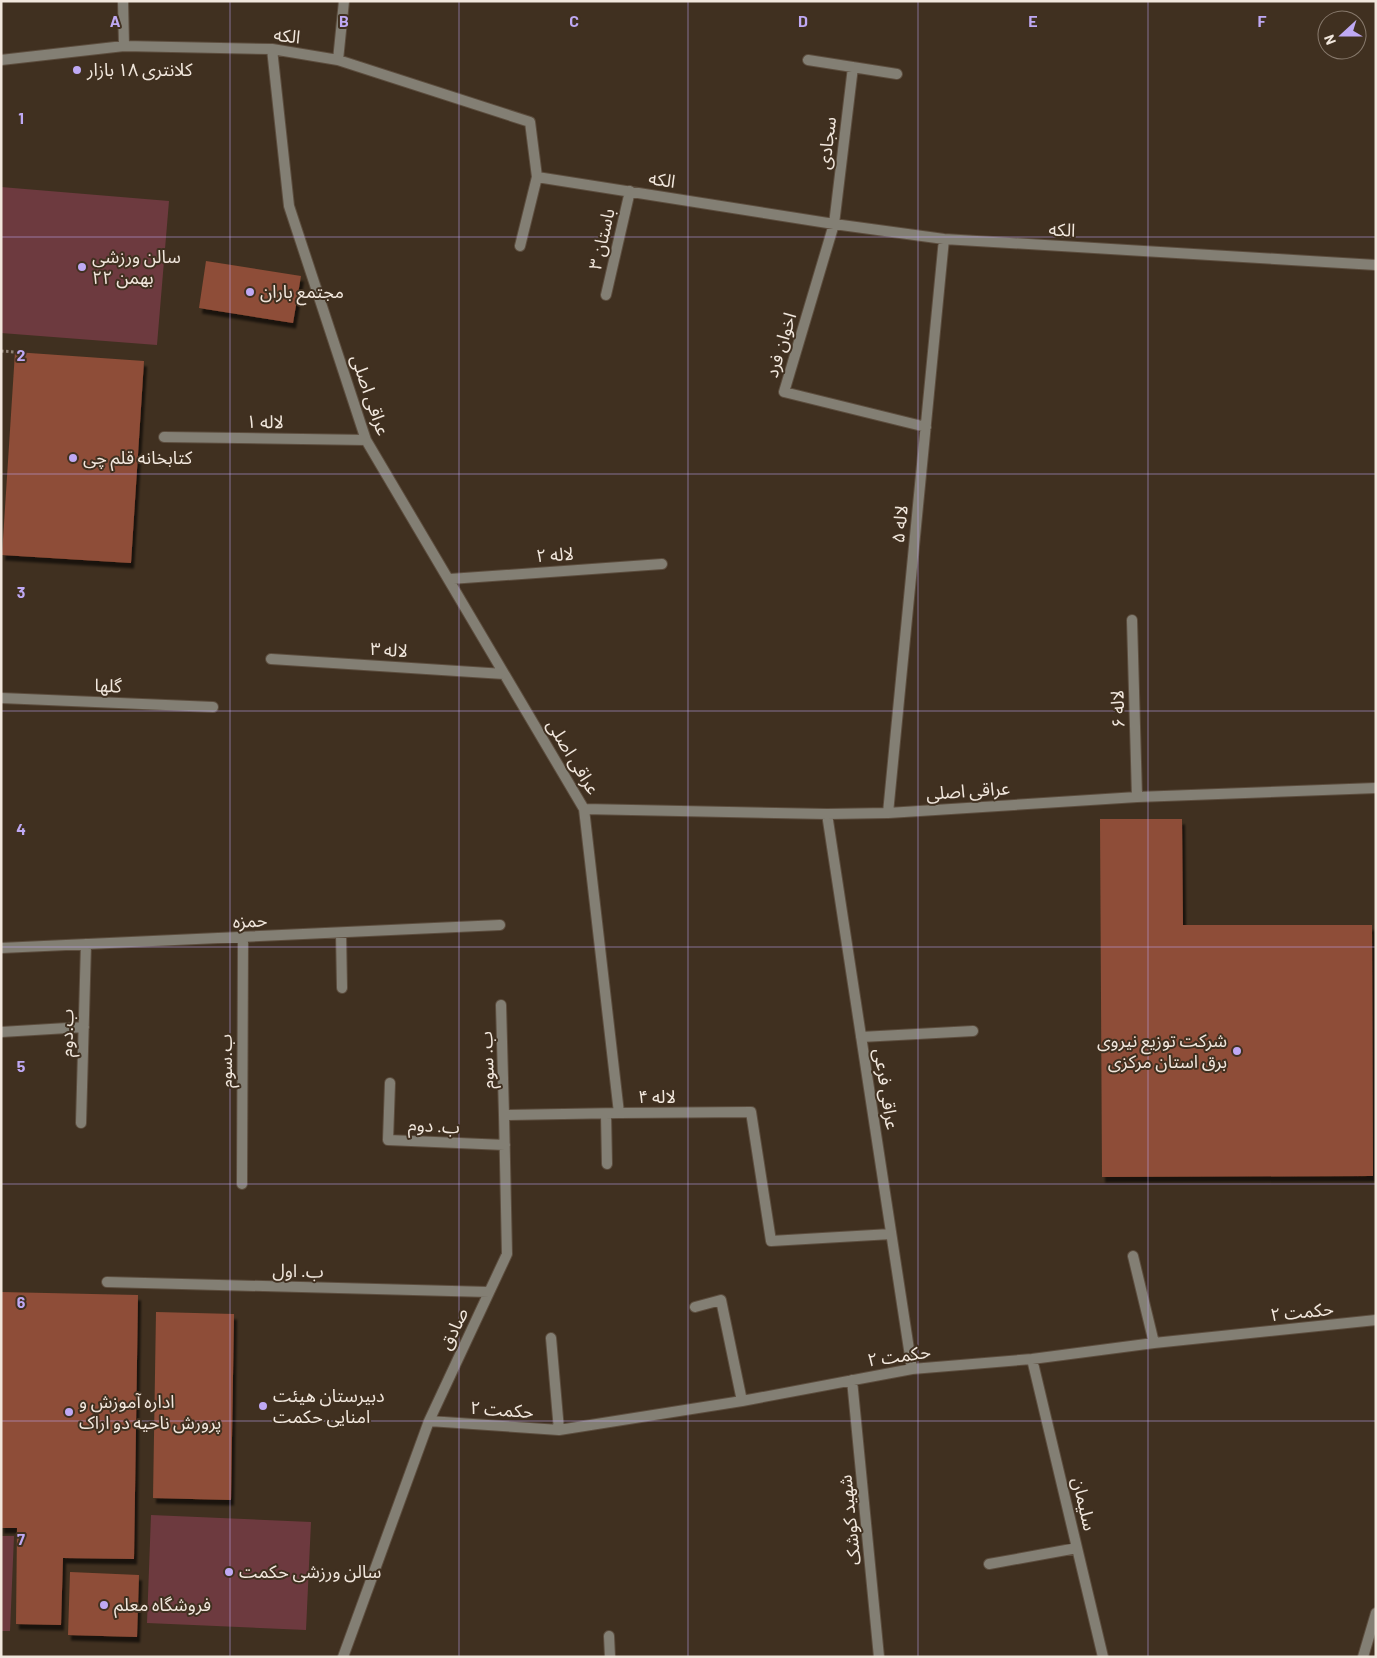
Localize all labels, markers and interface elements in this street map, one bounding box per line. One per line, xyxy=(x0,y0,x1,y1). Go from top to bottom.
north arrow xyxy=(1317,10,1367,60)
text: A xyxy=(110,11,121,30)
text: B xyxy=(339,11,349,30)
text: C xyxy=(569,11,579,30)
text: D xyxy=(798,11,808,30)
text: E xyxy=(1028,11,1038,30)
text: F xyxy=(1258,11,1267,30)
street label: الکه xyxy=(272,22,302,48)
text: N xyxy=(1320,32,1339,47)
place label: کلانتری ۱۸ بازار xyxy=(86,58,193,81)
marker: کلانتری ۱۸ بازار xyxy=(71,64,83,76)
text: 1 xyxy=(18,108,24,127)
street label: سجادی xyxy=(812,115,841,171)
street label: الکه xyxy=(647,166,677,192)
street label: باستان ۳ xyxy=(583,206,620,272)
street label: الکه xyxy=(1048,217,1076,241)
place label: سالن ورزشی ۲۲ بهمن xyxy=(92,245,181,289)
marker: سالن ورزشی ۲۲ بهمن xyxy=(76,261,88,273)
place label: مجتمع باران xyxy=(260,280,344,306)
marker: مجتمع باران xyxy=(244,286,256,298)
street label: اخوان فرد xyxy=(760,310,801,380)
text: 2 xyxy=(17,345,26,364)
street label: عراقی اصلی xyxy=(346,351,395,438)
street label: لاله ۱ xyxy=(246,410,284,432)
place label: کتابخانه قلم چی xyxy=(83,446,193,471)
marker: کتابخانه قلم چی xyxy=(67,452,79,464)
street label: لاله ۵ xyxy=(886,504,912,544)
street label: لاله ۲ xyxy=(535,542,575,566)
text: 3 xyxy=(17,582,25,601)
street label: لاله ۳ xyxy=(369,637,409,661)
street label: گلها xyxy=(94,674,123,696)
street label: لاله ۶ xyxy=(1105,690,1129,728)
street label: عراقی اصلی xyxy=(542,715,605,799)
street label: عراقی اصلی xyxy=(925,776,1011,805)
text: 4 xyxy=(16,819,26,838)
street label: حمزه xyxy=(232,908,268,933)
street label: ب.دوم xyxy=(55,1009,81,1057)
place label: شرکت توزیع نیروی برق استان مرکزی xyxy=(1097,1029,1227,1073)
street label: ب. سوم xyxy=(474,1031,502,1089)
street label: ب.سوم xyxy=(214,1034,240,1088)
marker: شرکت توزیع نیروی برق استان مرکزی xyxy=(1231,1045,1243,1057)
street label: عراقی فرعی xyxy=(869,1047,904,1131)
text: 5 xyxy=(17,1056,26,1075)
street label: لاله ۴ xyxy=(638,1085,676,1107)
street label: ب. دوم xyxy=(407,1113,461,1141)
street label: ب. اول xyxy=(272,1259,324,1282)
text: 6 xyxy=(17,1292,26,1311)
street label: حکمت ۲ xyxy=(1269,1297,1335,1325)
street label: صادق xyxy=(434,1304,472,1353)
street label: حکمت ۲ xyxy=(866,1340,932,1370)
place label: دبیرستان هیئت امنایی حکمت xyxy=(273,1384,385,1428)
place label: اداره آموزش و پرورش ناحیه دو اراک xyxy=(79,1390,221,1434)
street label: حکمت ۲ xyxy=(470,1396,535,1422)
marker: دبیرستان هیئت امنایی حکمت xyxy=(257,1400,269,1412)
marker: اداره آموزش و پرورش ناحیه دو اراک xyxy=(63,1406,75,1418)
street label: شهید کوشک xyxy=(833,1474,866,1566)
street label: سلیمان xyxy=(1067,1475,1102,1533)
text: 7 xyxy=(17,1529,25,1548)
place label: سالن ورزشی حکمت xyxy=(239,1560,381,1583)
marker: سالن ورزشی حکمت xyxy=(223,1566,235,1578)
place label: فروشگاه معلم xyxy=(114,1593,211,1618)
marker: فروشگاه معلم xyxy=(98,1599,110,1611)

